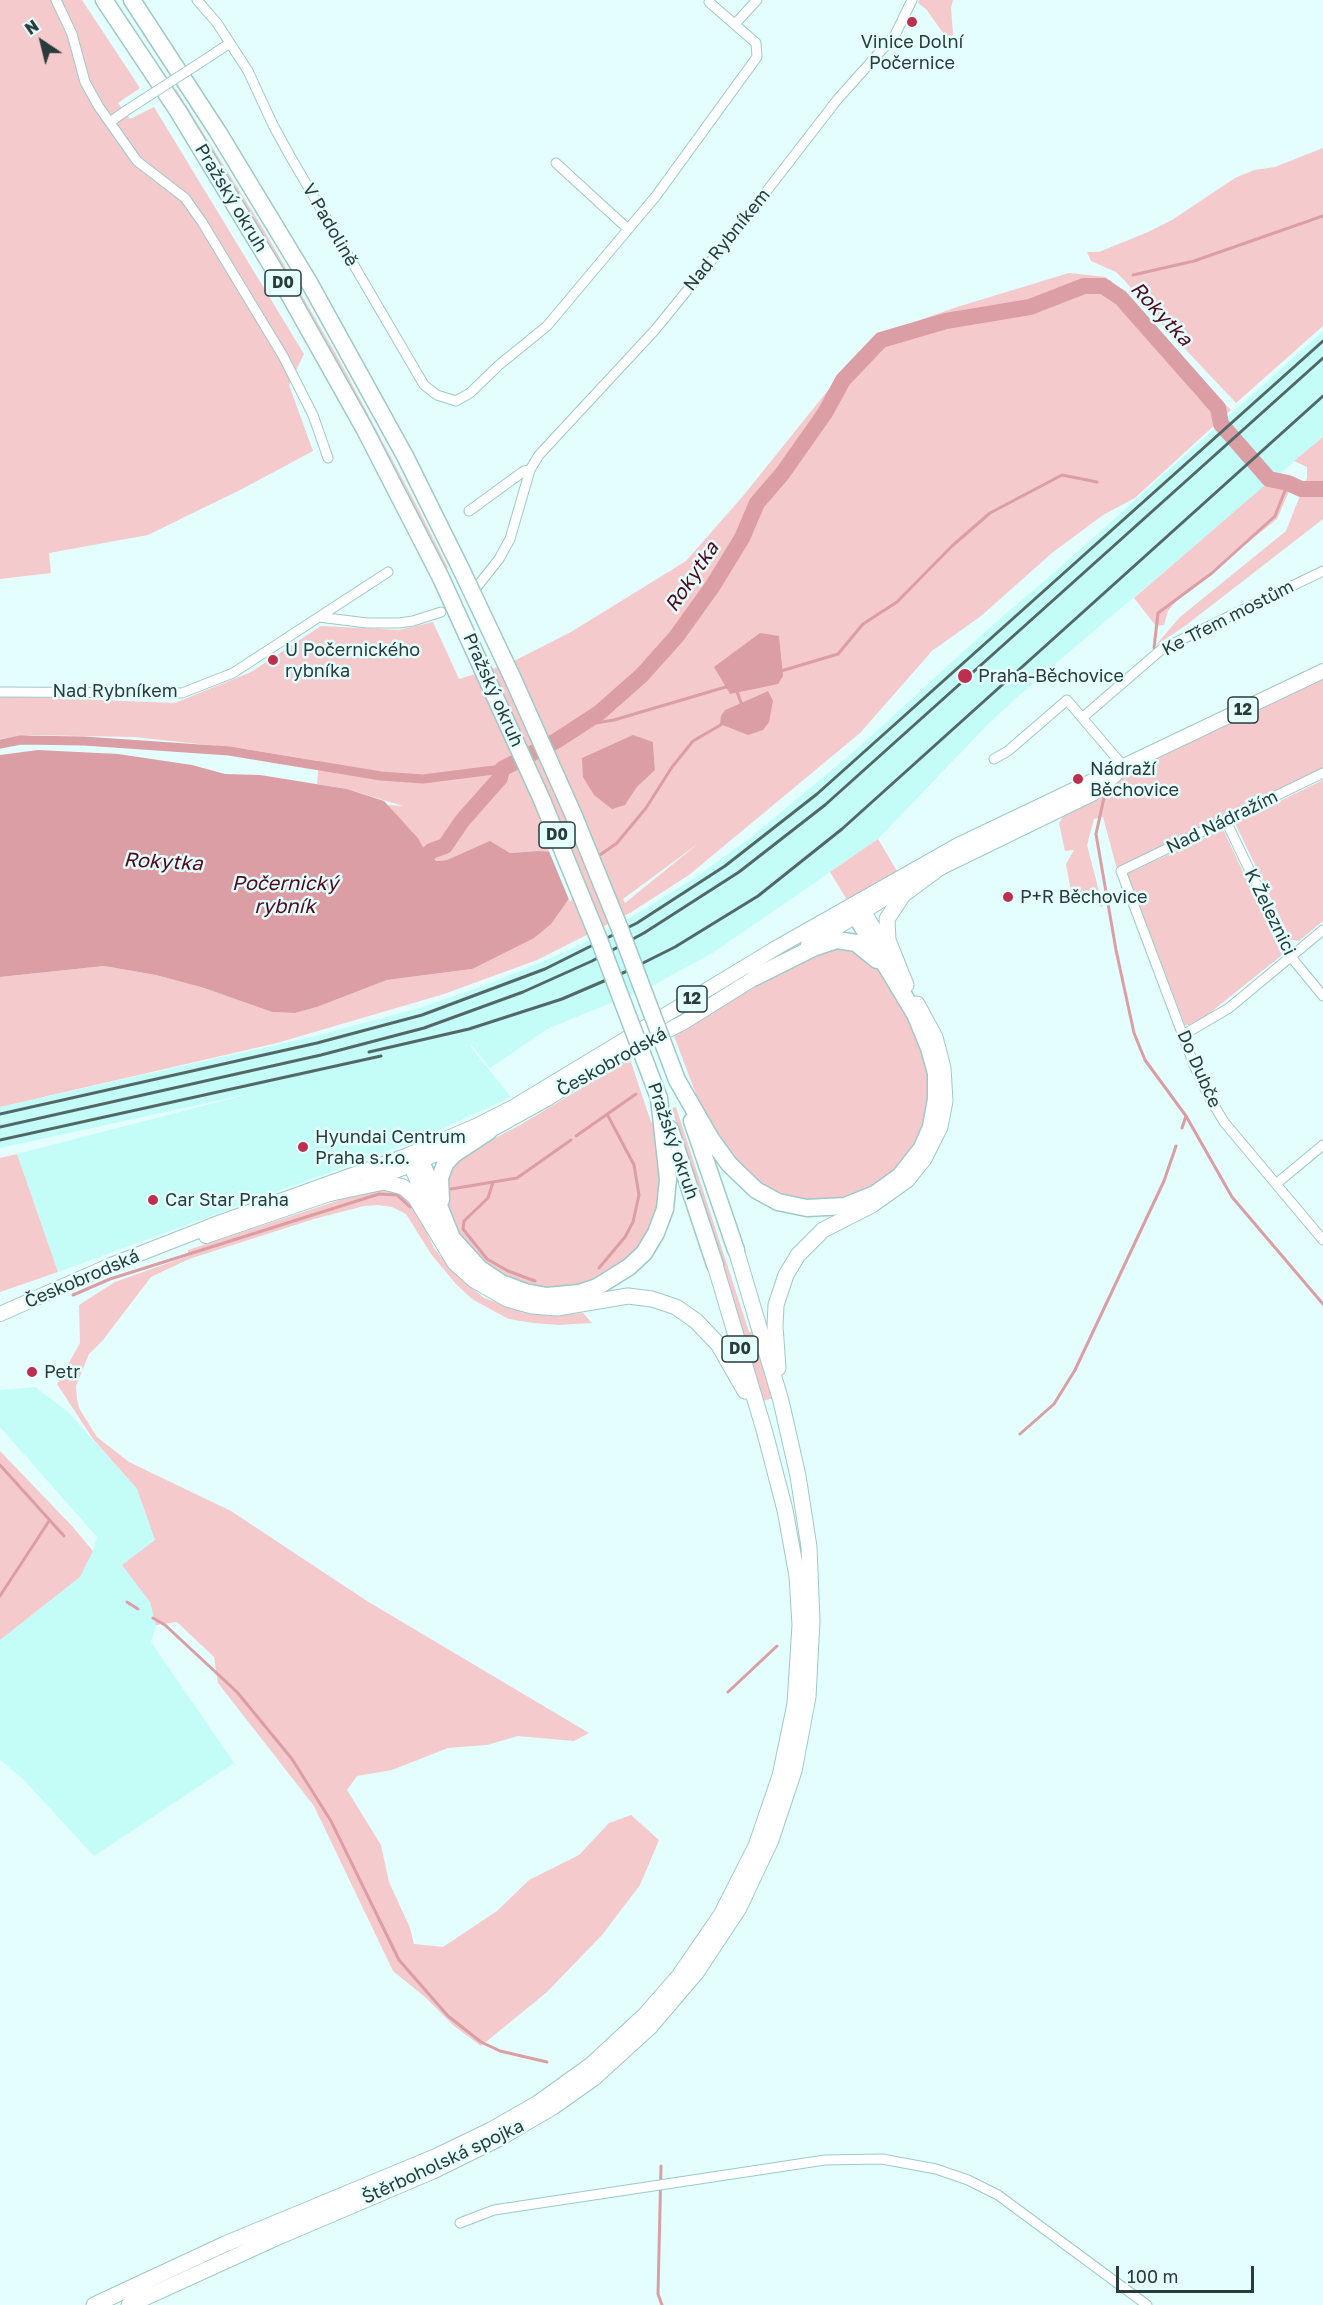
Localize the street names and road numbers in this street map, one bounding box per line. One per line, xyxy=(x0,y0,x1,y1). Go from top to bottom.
street label: Pražský okruh xyxy=(190,140,272,256)
street label: V Padolině xyxy=(298,180,362,270)
street label: Nad Rybníkem xyxy=(679,185,775,295)
road number: D0 xyxy=(265,270,301,296)
street label: Ke Třem mostům xyxy=(1159,576,1297,660)
street label: Pražský okruh xyxy=(458,630,528,750)
street label: Nad Rybníkem xyxy=(52,680,178,702)
road number: 12 xyxy=(1228,697,1258,723)
street label: Nad Nádražím xyxy=(1163,786,1281,858)
road number: D0 xyxy=(539,822,575,848)
street label: K Železnici xyxy=(1240,865,1300,959)
road number: 12 xyxy=(677,986,707,1012)
street label: Českobrodská xyxy=(553,1023,671,1101)
street label: Do Dubče xyxy=(1172,1027,1226,1111)
street label: Pražský okruh xyxy=(643,1080,703,1202)
street label: Českobrodská xyxy=(21,1245,143,1313)
road number: D0 xyxy=(722,1336,758,1362)
street label: Štěrboholská spojka xyxy=(359,2115,527,2209)

